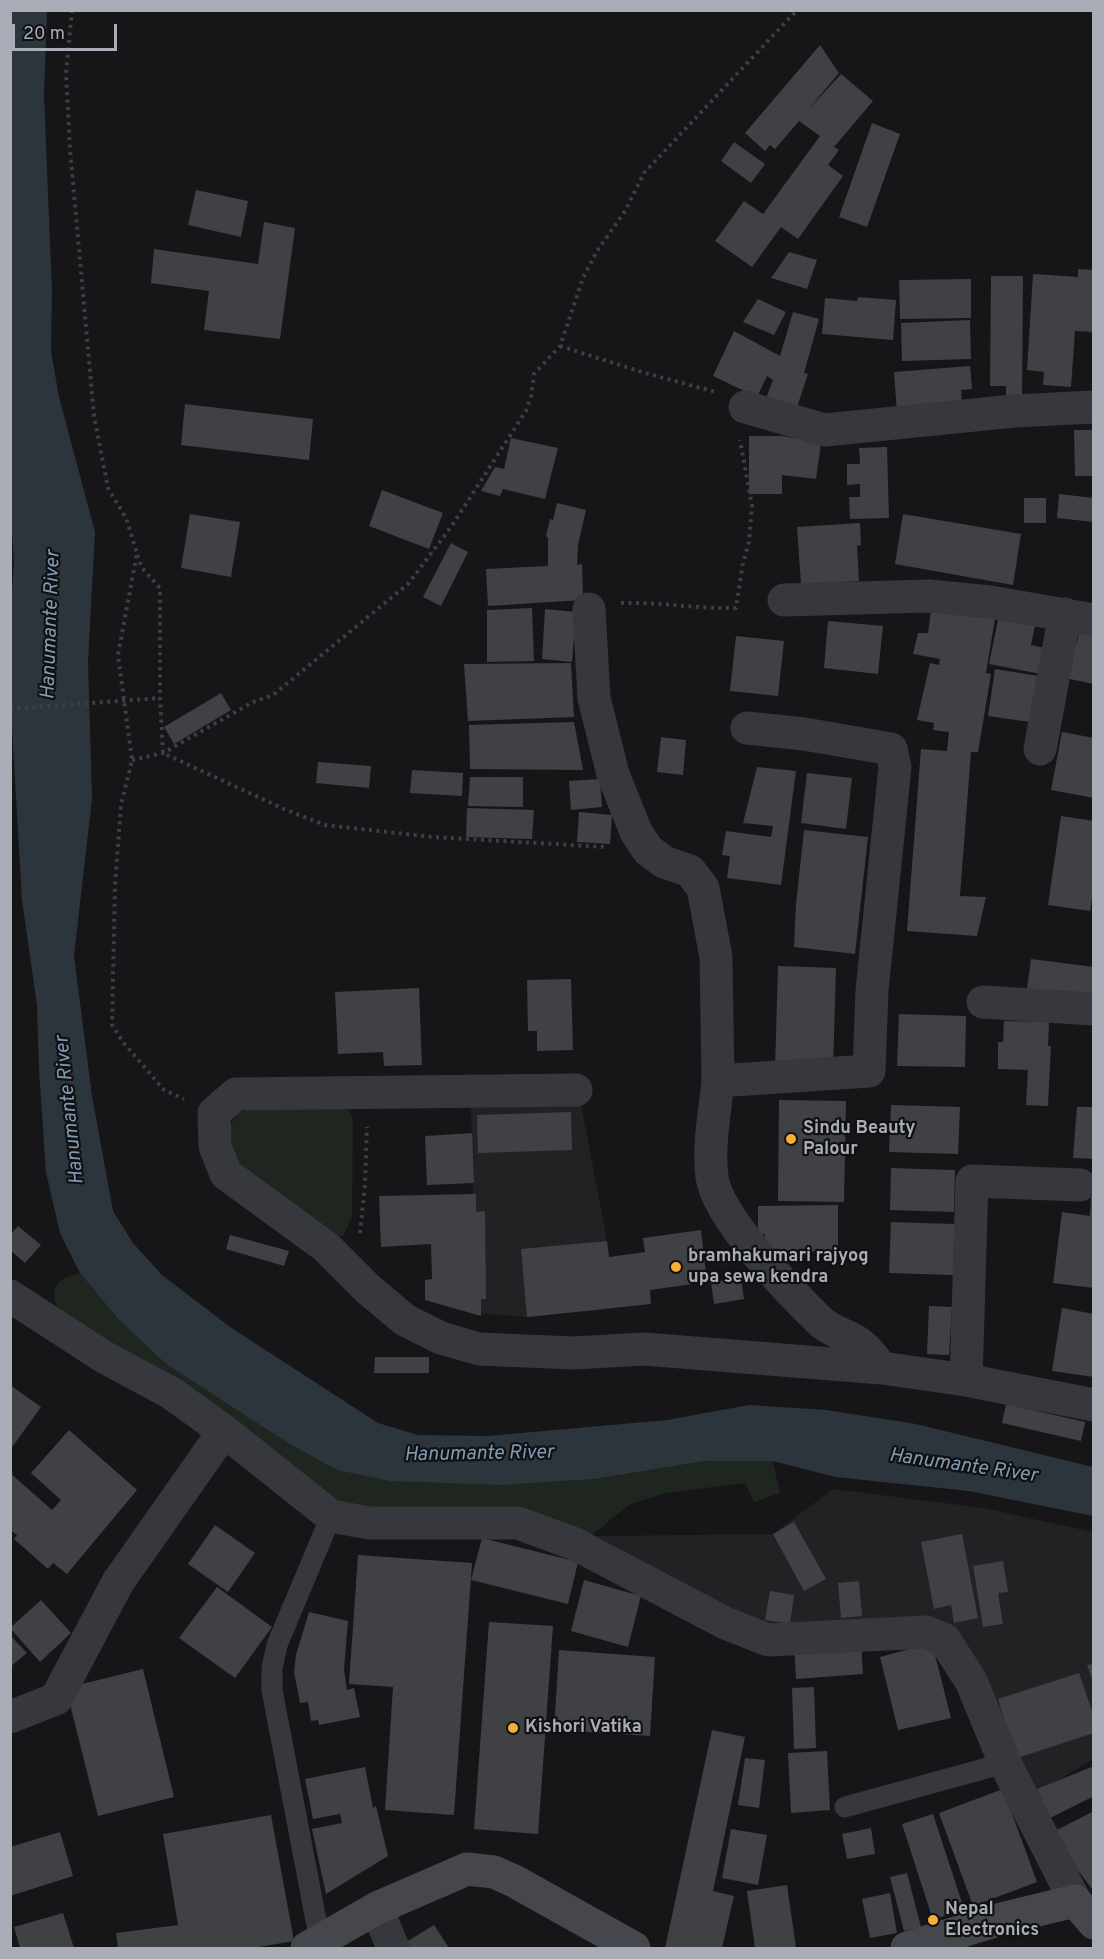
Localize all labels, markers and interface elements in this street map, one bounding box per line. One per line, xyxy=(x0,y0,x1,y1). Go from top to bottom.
scale bar xyxy=(15,12,120,50)
text: 20 m xyxy=(23,23,65,46)
water label: Hanumante River xyxy=(37,550,67,700)
water label: Hanumante River xyxy=(51,1034,91,1186)
place label: Sindu Beauty Palour xyxy=(803,1118,916,1160)
marker: Sindu Beauty Palour xyxy=(784,1132,798,1146)
place label: bramhakumari rajyog upa sewa kendra xyxy=(688,1246,869,1288)
marker: bramhakumari rajyog upa sewa kendra xyxy=(669,1260,683,1274)
water label: Hanumante River xyxy=(404,1442,554,1468)
water label: Hanumante River xyxy=(887,1445,1039,1489)
place label: Kishori Vatika xyxy=(525,1717,642,1739)
marker: Kishori Vatika xyxy=(506,1721,520,1735)
place label: Nepal Electronics xyxy=(945,1899,1039,1942)
marker: Nepal Electronics xyxy=(926,1913,940,1927)

